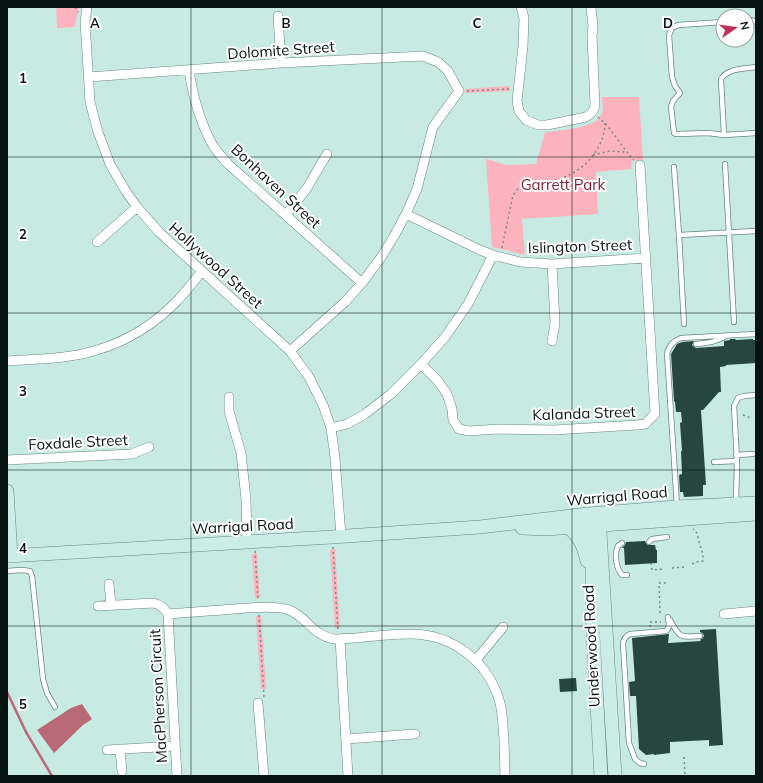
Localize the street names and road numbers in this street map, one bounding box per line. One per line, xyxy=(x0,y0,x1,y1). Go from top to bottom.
street label: Dolomite Street xyxy=(227,37,335,63)
street label: Bonhaven Street xyxy=(227,140,325,232)
street label: Hollywood Street xyxy=(165,218,267,312)
street label: Islington Street xyxy=(528,235,632,257)
street label: Kalanda Street xyxy=(532,402,636,424)
street label: Foxdale Street xyxy=(28,430,128,454)
street label: Warrigal Road xyxy=(566,482,668,510)
street label: Warrigal Road xyxy=(192,514,294,538)
street label: Underwood Road xyxy=(578,584,604,708)
street label: MacPherson Circuit xyxy=(145,629,171,763)

